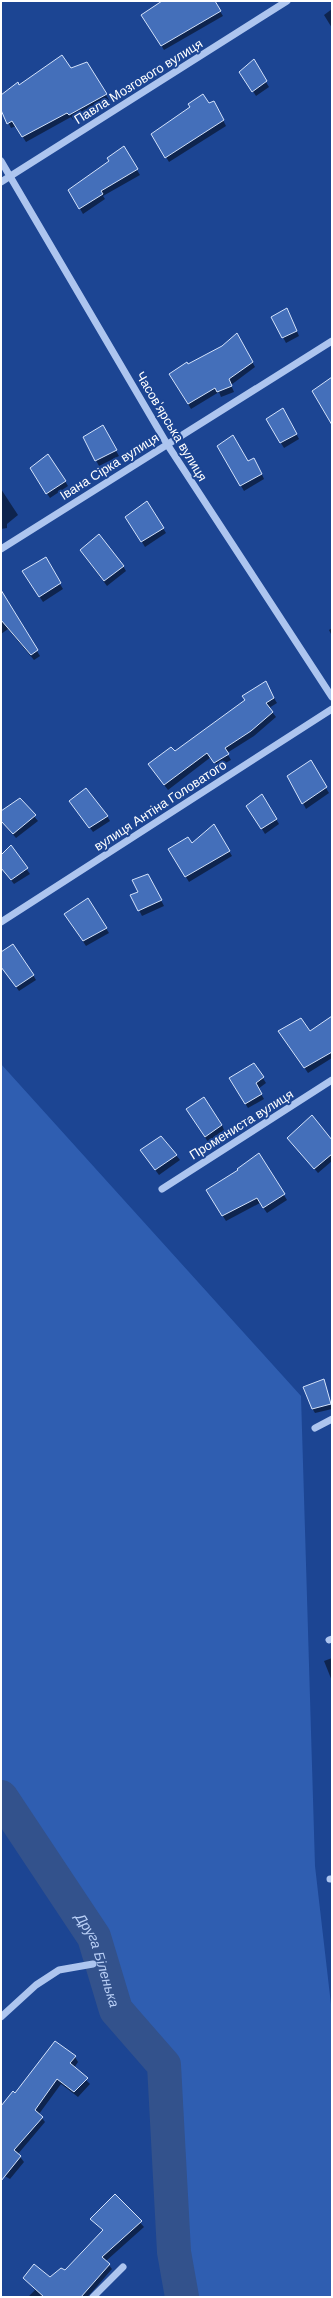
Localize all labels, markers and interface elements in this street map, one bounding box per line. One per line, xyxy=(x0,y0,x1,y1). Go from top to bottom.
street label: Павла Мозгового вулиця xyxy=(71,35,206,128)
street label: Часов'ярська вулиця xyxy=(132,368,211,484)
street label: Івана Сірка вулиця xyxy=(57,429,162,504)
street label: вулиця Антіна Головатого xyxy=(91,756,230,855)
street label: Промениста вулиця xyxy=(186,1086,296,1163)
water label: Друга Біленька xyxy=(70,1908,124,2010)

